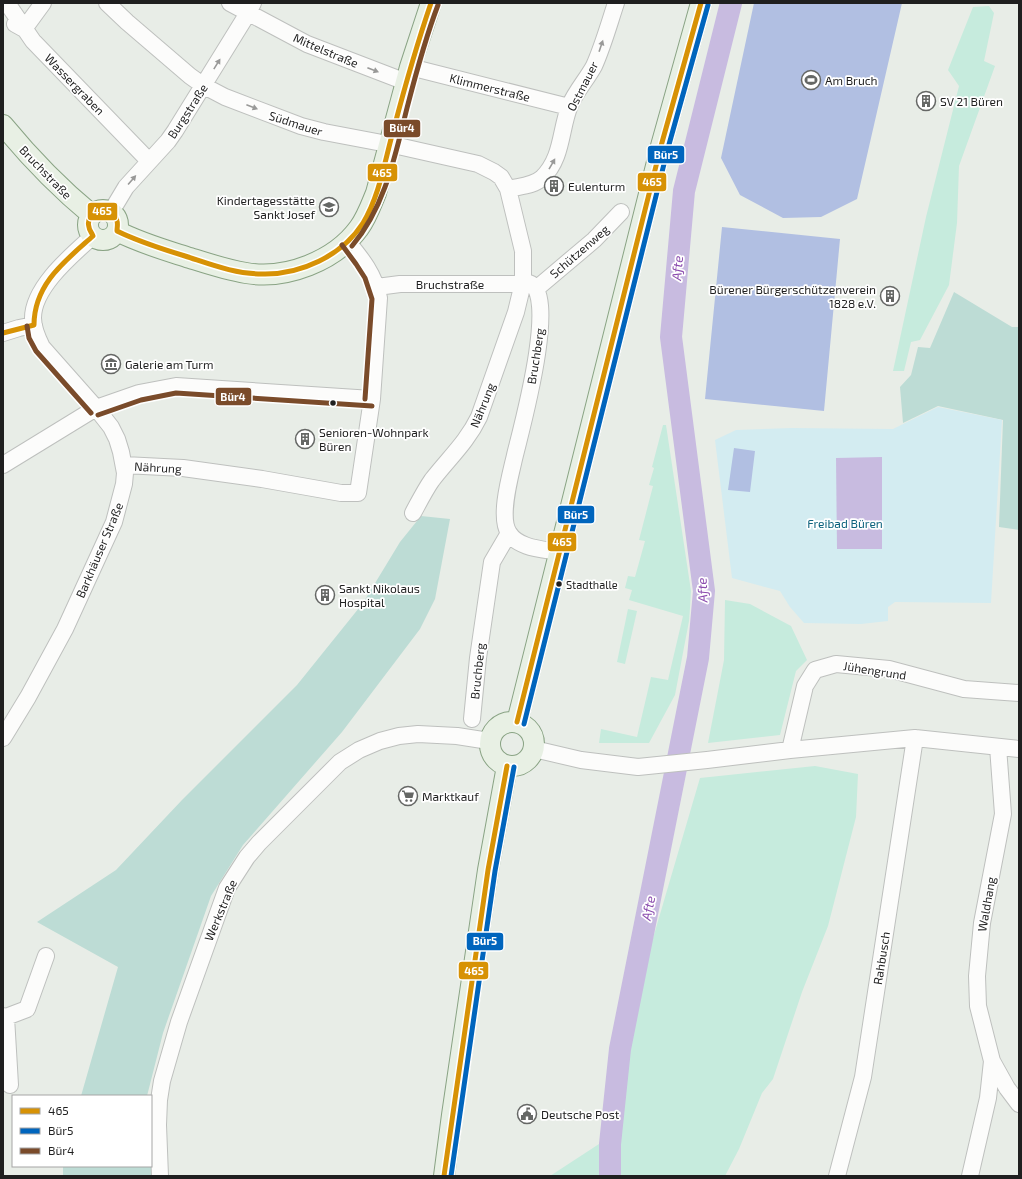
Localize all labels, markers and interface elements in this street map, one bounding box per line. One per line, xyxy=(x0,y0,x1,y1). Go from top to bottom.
street label: Mittelstraße xyxy=(291,30,361,70)
one-way arrow xyxy=(599,39,605,51)
street label: Wassergraben xyxy=(42,51,108,118)
one-way arrow xyxy=(213,59,221,69)
street label: Ostmauer xyxy=(564,59,601,113)
one-way arrow xyxy=(367,67,379,73)
sports icon: Am Bruch xyxy=(800,69,822,91)
street label: Klimmerstraße xyxy=(448,70,532,104)
place label: Am Bruch xyxy=(825,73,878,87)
street label: Burgstraße xyxy=(164,81,210,141)
building icon: SV 21 Büren xyxy=(915,90,937,112)
place label: SV 21 Büren xyxy=(940,94,1003,108)
one-way arrow xyxy=(246,105,258,111)
street label: Südmauer xyxy=(267,108,325,138)
line badge: Bür4 xyxy=(383,119,421,138)
text: Bür4 xyxy=(389,121,415,134)
street label: Bruchstraße xyxy=(17,142,75,202)
line badge: Bür5 xyxy=(647,145,685,164)
text: Bür5 xyxy=(654,148,678,161)
one-way arrow xyxy=(548,158,555,170)
line badge: 465 xyxy=(367,163,398,182)
text: 465 xyxy=(372,166,392,179)
line badge: 465 xyxy=(637,172,667,192)
one-way arrow xyxy=(128,175,137,185)
building icon: Eulenturm xyxy=(543,175,565,197)
text: 465 xyxy=(642,175,662,188)
place label: Eulenturm xyxy=(568,179,625,193)
place label: Kindertagesstätte Sankt Josef xyxy=(217,193,315,221)
school or university icon: Kindertagesstätte Sankt Josef xyxy=(318,196,340,218)
line badge: 465 xyxy=(87,202,118,221)
text: 465 xyxy=(92,204,112,217)
street label: Schützenweg xyxy=(547,221,612,280)
water label: Afte xyxy=(668,255,686,282)
street label: Bruchstraße xyxy=(416,277,484,291)
place label: Bürener Bürgerschützenverein 1828 e.V. xyxy=(709,282,876,310)
building icon: Bürener Bürgerschützenverein 1828 e.V. xyxy=(879,285,901,307)
street label: Bruchberg xyxy=(524,327,546,385)
museum icon: Galerie am Turm xyxy=(100,353,122,375)
place label: Galerie am Turm xyxy=(125,357,214,371)
street label: Nährung xyxy=(467,380,497,430)
line badge: Bür4 xyxy=(215,387,252,406)
text: Bür4 xyxy=(220,390,246,403)
unlabelled marker xyxy=(328,398,338,408)
place label: Senioren-Wohnpark Büren xyxy=(319,425,429,453)
building icon: Senioren-Wohnpark Büren xyxy=(294,428,316,450)
street label: Nährung xyxy=(134,459,182,475)
street label: Barkhäuser Straße xyxy=(73,500,125,600)
line badge: Bür5 xyxy=(557,505,595,524)
text: Bür5 xyxy=(564,508,588,521)
park label: Freibad Büren xyxy=(807,516,883,530)
line badge: 465 xyxy=(547,532,577,552)
text: 465 xyxy=(552,535,572,548)
water label: Afte xyxy=(694,577,710,604)
place label: Stadthalle xyxy=(566,578,618,591)
marker: Stadthalle xyxy=(554,579,564,589)
place label: Sankt Nikolaus Hospital xyxy=(339,581,420,609)
building icon: Sankt Nikolaus Hospital xyxy=(314,584,336,606)
street label: Bruchberg xyxy=(467,642,487,700)
street label: Jühengrund xyxy=(843,658,907,682)
supermarket icon: Marktkauf xyxy=(397,785,419,807)
place label: Marktkauf xyxy=(422,789,479,803)
street label: Waldhang xyxy=(974,875,998,933)
street label: Werkstraße xyxy=(201,877,239,943)
water label: Afte xyxy=(638,894,658,923)
street label: Rahbusch xyxy=(870,930,892,986)
line badge: Bür5 xyxy=(466,932,504,951)
text: Bür5 xyxy=(473,934,497,947)
line badge: 465 xyxy=(458,961,489,980)
text: 465 xyxy=(464,964,484,977)
legend xyxy=(12,1095,152,1167)
text: 465 xyxy=(48,1103,69,1117)
public building icon: Deutsche Post xyxy=(516,1103,538,1125)
place label: Deutsche Post xyxy=(541,1107,620,1121)
text: Bür5 xyxy=(48,1123,74,1137)
text: Bür4 xyxy=(48,1143,74,1157)

